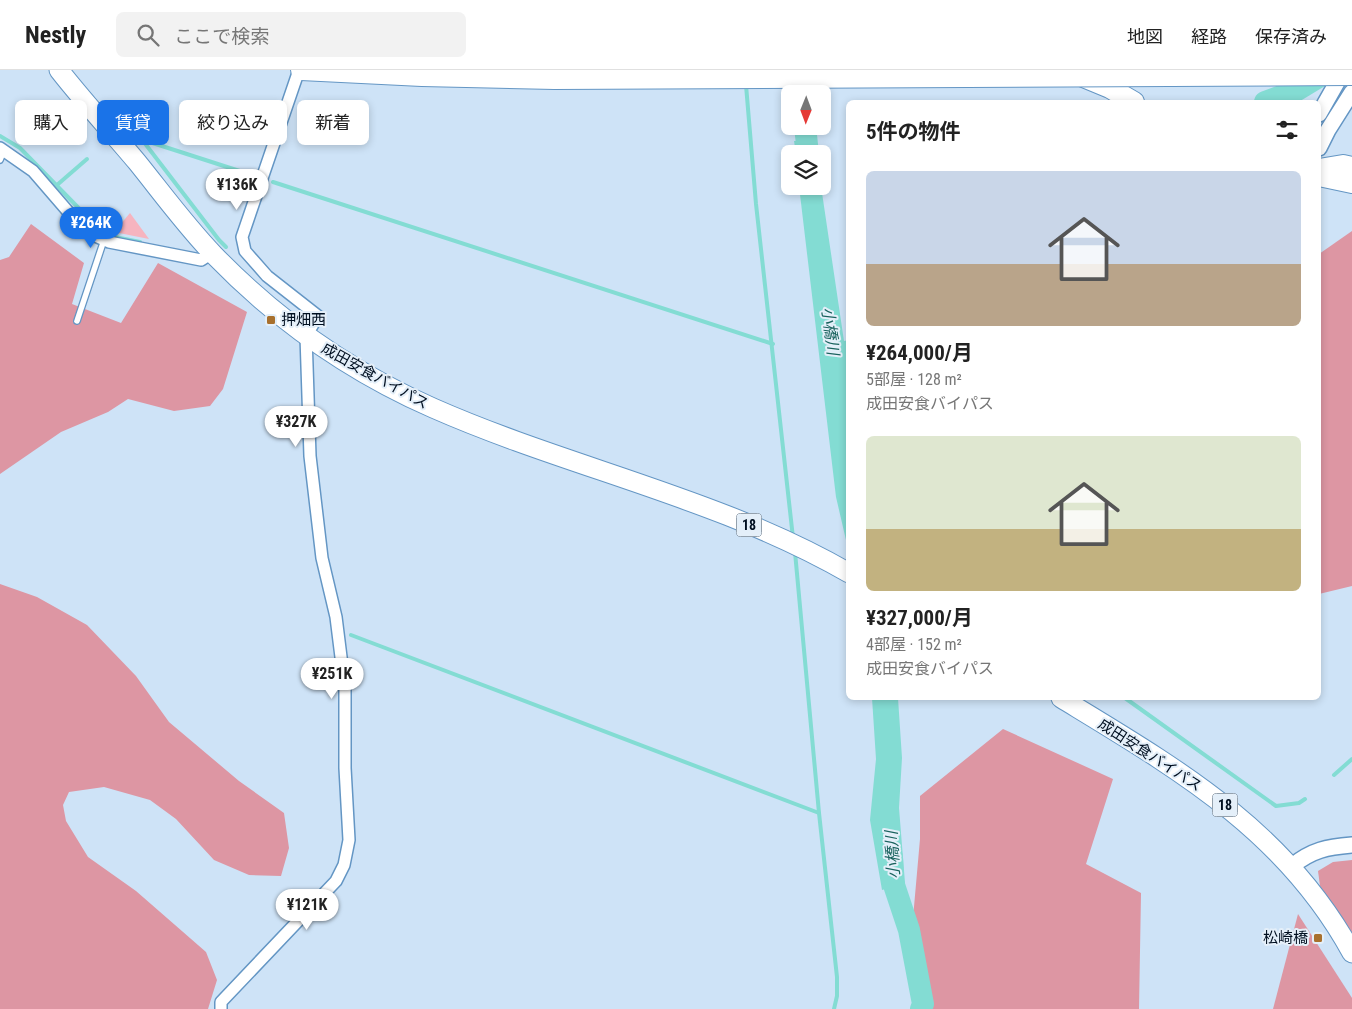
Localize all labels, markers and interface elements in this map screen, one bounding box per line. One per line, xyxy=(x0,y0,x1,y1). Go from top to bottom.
search box xyxy=(116,12,466,57)
text: Nestly xyxy=(25,21,86,49)
icon: search xyxy=(134,21,162,49)
text: ここで検索 xyxy=(174,25,269,48)
text: 地図 xyxy=(1127,26,1163,47)
text: 経路 xyxy=(1191,26,1227,47)
text: 保存済み xyxy=(1255,26,1327,47)
north arrow xyxy=(781,85,831,135)
map controls xyxy=(781,85,831,195)
chip: 購入 xyxy=(15,100,87,145)
chip: 賃貸 xyxy=(97,100,169,145)
chip: 絞り込み xyxy=(179,100,287,145)
chip: 新着 xyxy=(297,100,369,145)
icon: filters xyxy=(1273,116,1301,144)
text: 5件の物件 xyxy=(866,120,961,144)
button: layers xyxy=(781,145,831,195)
pin: ¥136K xyxy=(202,168,272,211)
text: ¥136K xyxy=(217,175,257,194)
icon: home xyxy=(1039,204,1129,294)
pin: ¥264K xyxy=(56,206,126,249)
text: ¥264K xyxy=(71,213,111,232)
water label: 小橋川 xyxy=(818,306,843,358)
place label: 押畑西 xyxy=(281,311,326,329)
marker: 押畑西 xyxy=(265,314,277,326)
street label: 成田安食バイパス xyxy=(318,339,432,413)
text: ¥264,000/月 xyxy=(866,341,973,365)
text: 5部屋 · 128 m² xyxy=(866,370,962,389)
text: 成田安食バイパス xyxy=(866,394,994,413)
pin: ¥327K xyxy=(261,406,331,448)
text: ¥327K xyxy=(276,412,316,431)
icon: home xyxy=(1039,469,1129,559)
road number: 18 xyxy=(736,514,762,536)
text: ¥327,000/月 xyxy=(866,606,973,630)
text: 4部屋 · 152 m² xyxy=(866,635,962,654)
pin: ¥251K xyxy=(297,658,367,700)
text: 成田安食バイパス xyxy=(866,659,994,678)
text: ¥251K xyxy=(312,664,352,683)
street label: 成田安食バイパス xyxy=(1095,715,1205,795)
road number: 18 xyxy=(1212,794,1238,816)
water label: 小橋川 xyxy=(882,829,903,879)
pin: ¥121K xyxy=(272,888,342,931)
text: ¥121K xyxy=(287,895,327,914)
place label: 松崎橋 xyxy=(1263,929,1308,947)
marker: 松崎橋 xyxy=(1312,932,1324,944)

